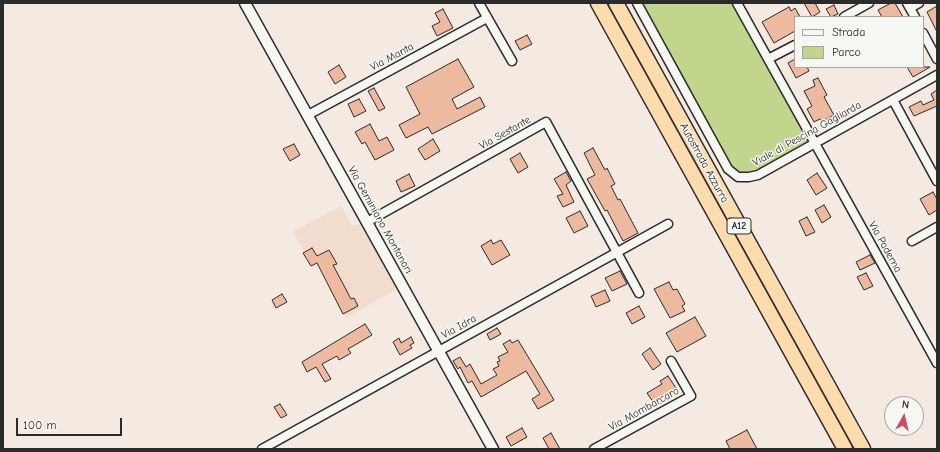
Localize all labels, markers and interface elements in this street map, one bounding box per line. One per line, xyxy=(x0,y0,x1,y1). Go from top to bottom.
legend xyxy=(794,16,924,68)
text: Strada xyxy=(832,25,865,39)
street label: Via Manta xyxy=(368,40,416,74)
text: Parco xyxy=(832,45,861,59)
street label: Viale di Pescina Gagliarda xyxy=(750,99,864,169)
street label: Via Sestante xyxy=(477,113,533,153)
street label: Autostrada Azzurra xyxy=(677,121,731,205)
street label: Via Geminiano Montanari xyxy=(345,164,415,276)
road number: A12 xyxy=(727,218,751,234)
street label: Via Paderna xyxy=(866,219,904,275)
street label: Via Idra xyxy=(439,312,479,342)
street label: Via Mombarcaro xyxy=(606,384,682,434)
north arrow xyxy=(884,396,924,436)
text: N xyxy=(901,398,910,412)
scale bar xyxy=(18,410,124,436)
text: 100 m xyxy=(23,418,56,432)

